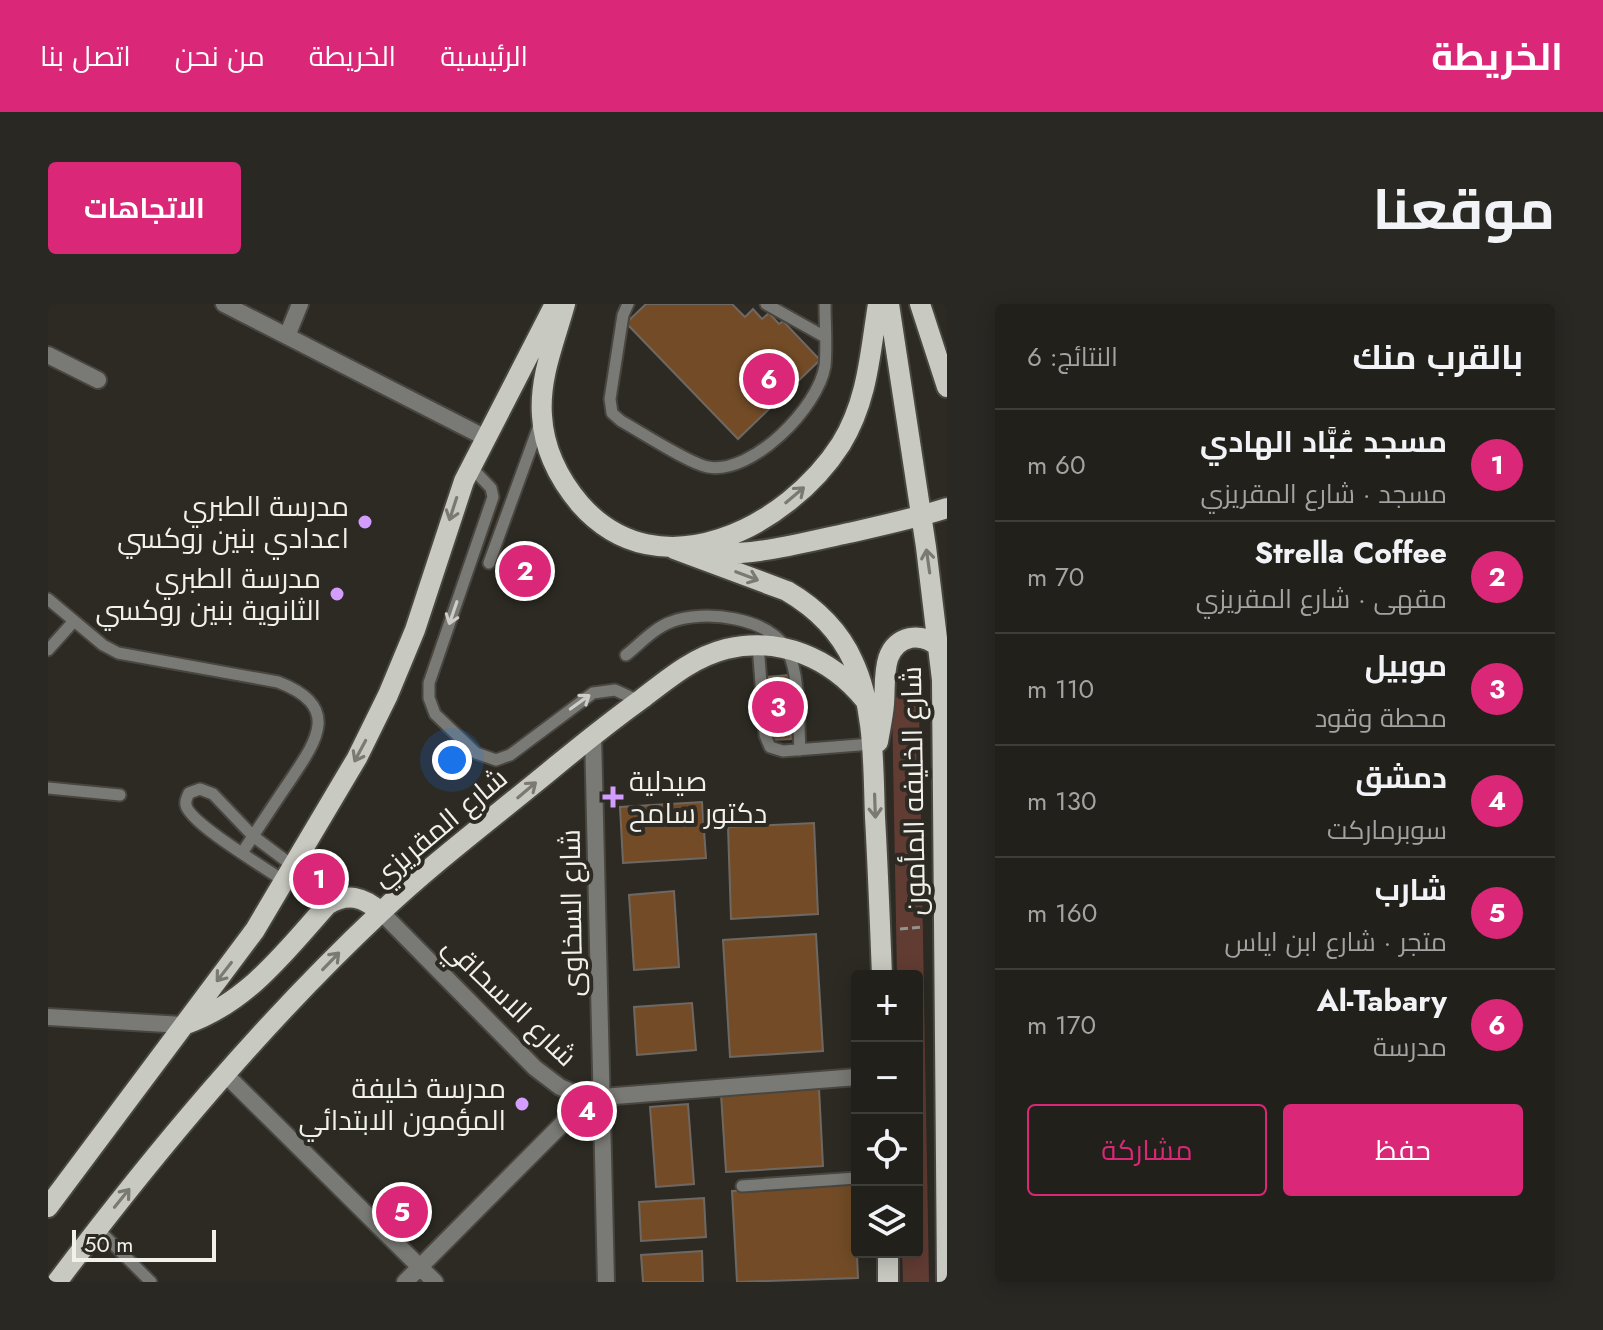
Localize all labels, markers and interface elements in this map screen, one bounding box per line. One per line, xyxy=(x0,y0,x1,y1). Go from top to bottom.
text: الخريطة xyxy=(1431,29,1563,84)
text: اتصل بنا xyxy=(40,36,131,77)
text: من نحن xyxy=(175,36,265,77)
text: الخريطة xyxy=(309,36,396,77)
text: الرئيسية xyxy=(440,36,528,77)
button: الاتجاهات xyxy=(48,162,241,254)
text: موقعنا xyxy=(1372,169,1555,250)
text: بالقرب منك xyxy=(1352,333,1523,382)
text: النتائج: 6 xyxy=(1027,338,1118,376)
pin: 6 xyxy=(743,349,795,409)
text: مسجد عُبَّاد الهادي xyxy=(1200,420,1447,463)
text: 60 m xyxy=(1027,446,1086,484)
text: 1 xyxy=(1490,446,1504,484)
text: مسجد · شارع المقريزي xyxy=(1201,475,1447,513)
place label: مدرسة الطبري اعدادي بنين روكسي xyxy=(117,486,349,560)
one-way arrow xyxy=(785,487,805,505)
one-way arrow xyxy=(445,496,460,521)
marker: مدرسة الطبري اعدادي بنين روكسي xyxy=(356,513,374,531)
text: Strella Coffee xyxy=(1255,531,1447,574)
pin: 2 xyxy=(499,541,551,601)
one-way arrow xyxy=(920,549,935,574)
place label: مدرسة الطبري الثانوية بنين روكسي xyxy=(95,558,321,631)
text: 70 m xyxy=(1027,558,1084,596)
text: 2 xyxy=(1488,558,1506,596)
one-way arrow xyxy=(734,570,759,584)
text: مقهى · شارع المقريزي xyxy=(1196,580,1447,618)
marker: مدرسة الطبري الثانوية بنين روكسي xyxy=(328,585,346,603)
one-way arrow xyxy=(445,600,459,624)
text: موبيل xyxy=(1365,644,1447,687)
street label: شارع الخليفه المأمون xyxy=(891,666,936,916)
text: 110 m xyxy=(1027,670,1094,708)
text: 3 xyxy=(1489,670,1505,708)
pin: 3 xyxy=(752,677,804,737)
one-way arrow xyxy=(569,694,591,711)
text: محطة وقود xyxy=(1315,699,1447,737)
one-way arrow xyxy=(352,739,368,762)
your location xyxy=(432,740,472,780)
text: دمشق xyxy=(1356,756,1447,799)
street label: شارع المقريزي xyxy=(362,758,517,897)
place label: صيدلية دكتور سامح xyxy=(629,761,767,834)
one-way arrow xyxy=(516,781,536,799)
text: 130 m xyxy=(1027,782,1097,820)
text: 4 xyxy=(1488,782,1506,820)
marker: صيدلية دكتور سامح xyxy=(604,788,622,806)
one-way arrow xyxy=(867,792,882,819)
text: سوبرماركت xyxy=(1327,811,1447,849)
street label: شارع السخاوى xyxy=(550,829,593,997)
pin: 1 xyxy=(293,849,345,909)
text: شارب xyxy=(1375,868,1447,911)
text: 160 m xyxy=(1027,894,1097,932)
text: 5 xyxy=(1489,894,1505,932)
text: متجر · شارع ابن اياس xyxy=(1225,923,1447,961)
street label: شارع الاسحاقي xyxy=(433,927,586,1077)
one-way arrow xyxy=(321,952,340,971)
one-way arrow xyxy=(216,961,233,982)
map controls xyxy=(851,970,923,1258)
button: + xyxy=(851,970,923,1042)
text: Al-Tabary xyxy=(1317,979,1447,1022)
text: 170 m xyxy=(1027,1006,1096,1044)
text: 6 xyxy=(1488,1006,1506,1044)
text: مدرسة xyxy=(1373,1028,1447,1066)
button: − xyxy=(851,1042,923,1114)
place label: مدرسة خليفة المؤمون الابتدائي xyxy=(298,1068,506,1142)
pin: 4 xyxy=(561,1081,613,1141)
marker: مدرسة خليفة المؤمون الابتدائي xyxy=(513,1095,531,1113)
button: مشاركة xyxy=(1027,1104,1267,1196)
button: حفظ xyxy=(1283,1104,1523,1196)
button: locate xyxy=(851,1114,923,1186)
pin: 5 xyxy=(376,1182,428,1242)
button: layers xyxy=(851,1186,923,1258)
one-way arrow xyxy=(114,1188,131,1209)
scale bar xyxy=(72,1226,216,1262)
text: 50 m xyxy=(84,1228,133,1260)

